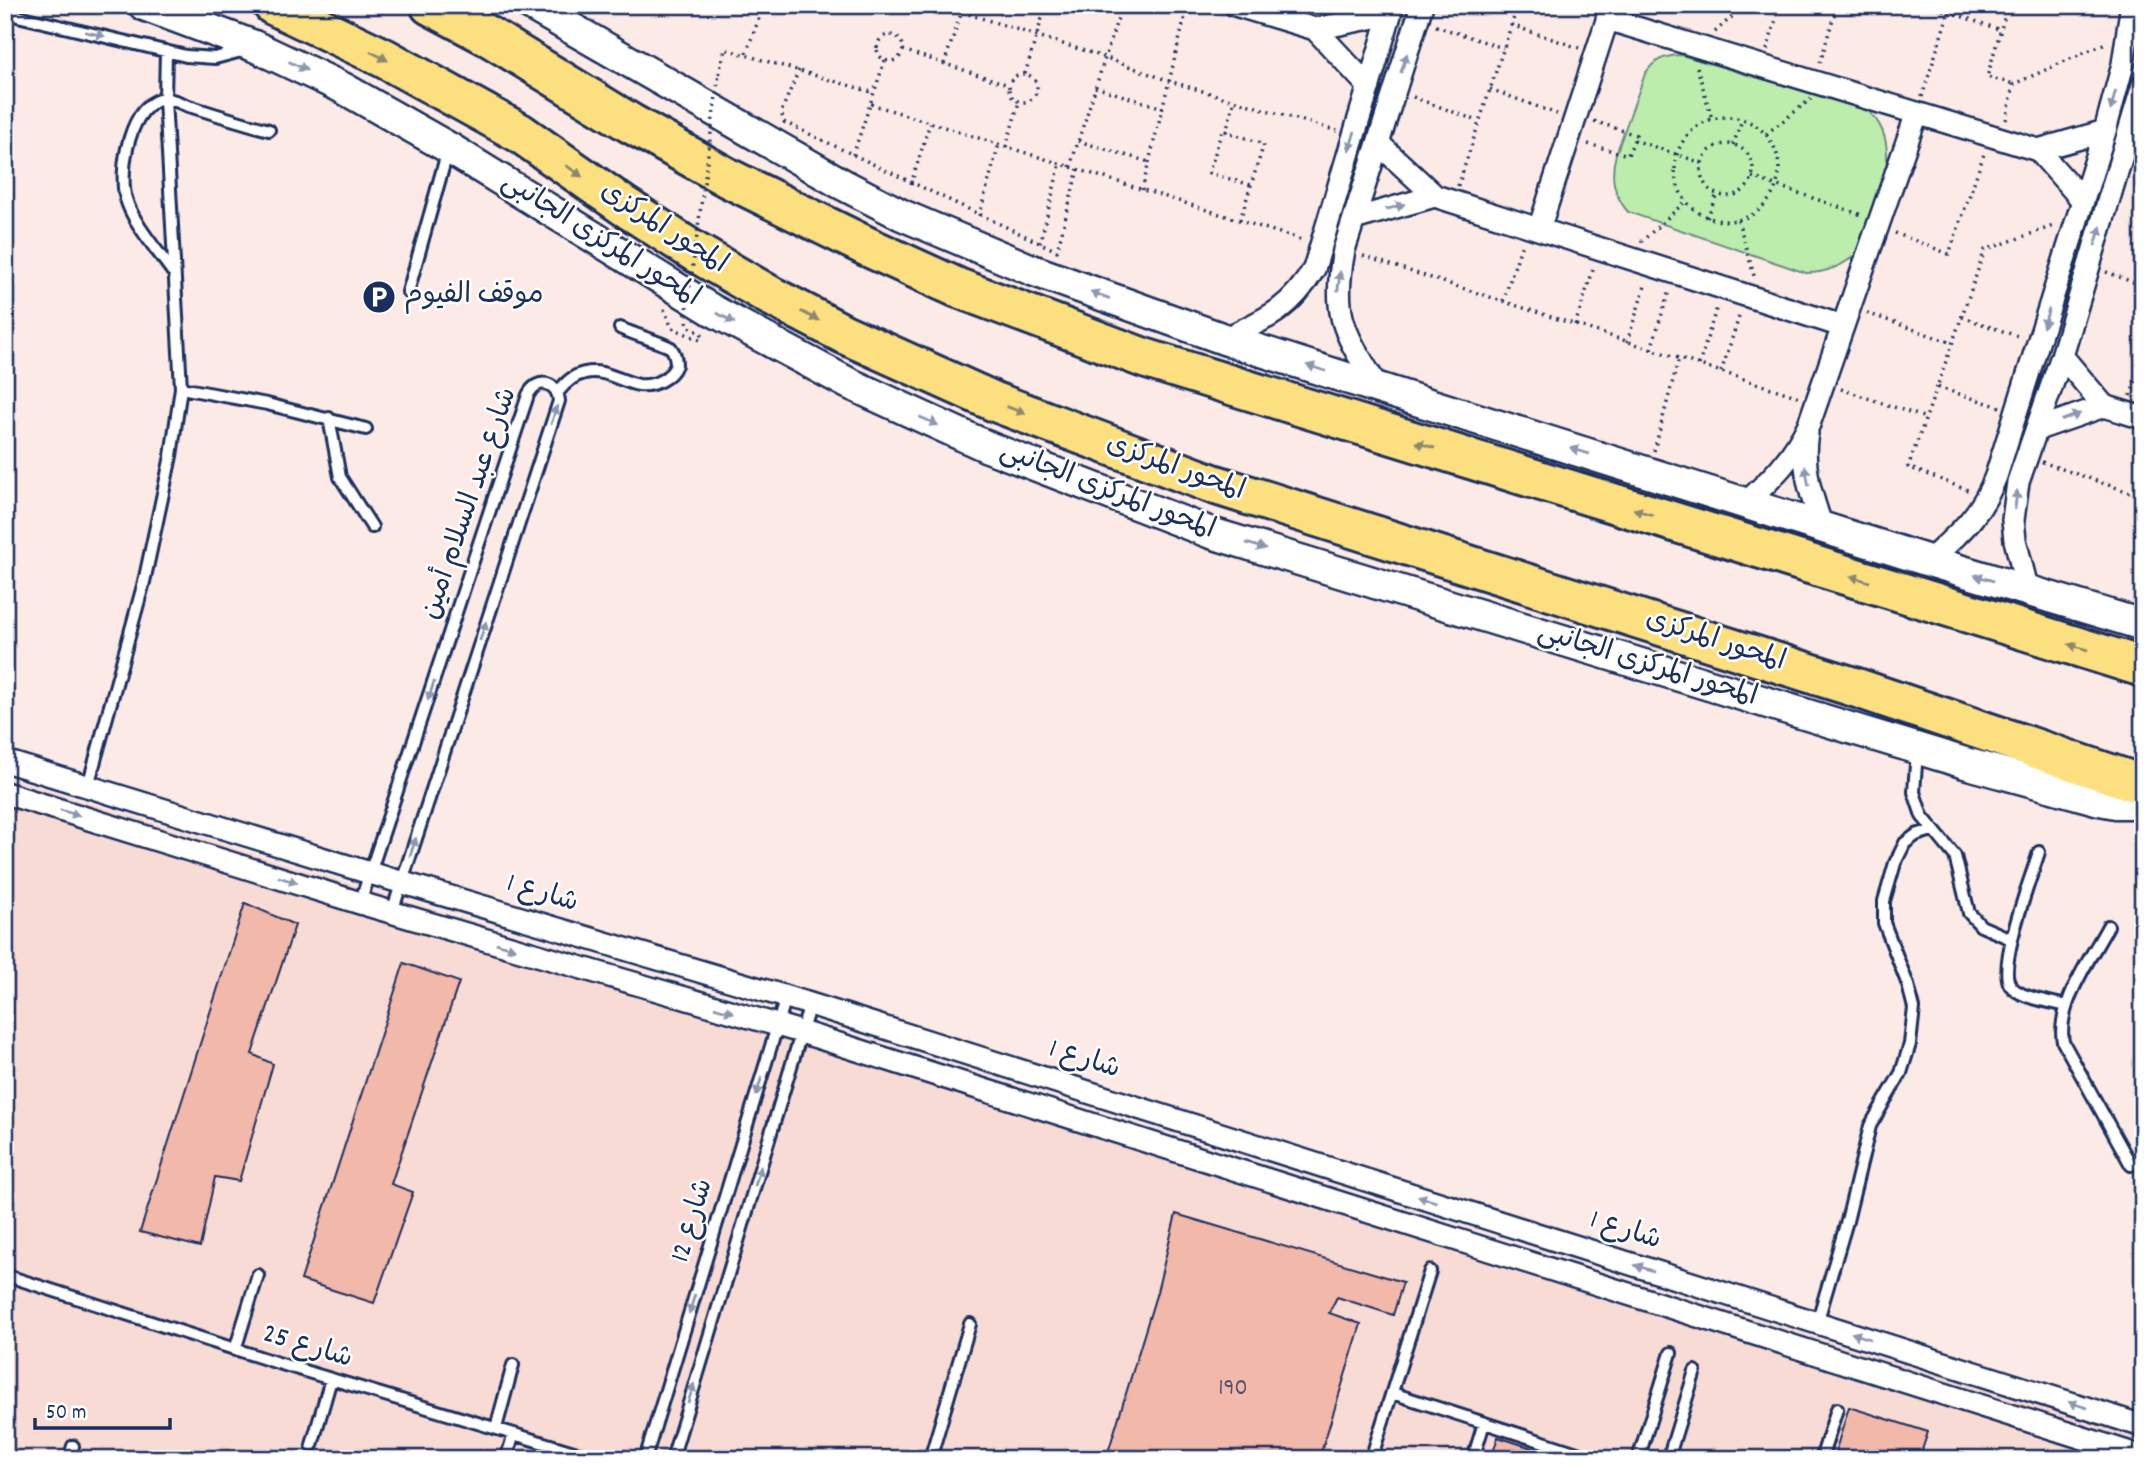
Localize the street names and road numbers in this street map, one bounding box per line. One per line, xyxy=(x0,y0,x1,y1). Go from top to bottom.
street label: المحور المركزى الجانبى xyxy=(493,164,707,318)
street label: المحور المركزى xyxy=(591,173,735,285)
street label: شارع عبد السلام أمين xyxy=(413,383,529,625)
street label: المحور المركزى xyxy=(1100,425,1250,513)
street label: المحور المركزى الجانبى xyxy=(993,432,1221,552)
street label: المحور المركزى xyxy=(1640,601,1790,683)
street label: المحور المركزى الجانبى xyxy=(1532,614,1762,718)
street label: شارع 1 xyxy=(501,865,583,925)
street label: شارع 1 xyxy=(1043,1031,1125,1091)
street label: شارع 12 xyxy=(662,1174,726,1268)
street label: شارع 1 xyxy=(1584,1202,1666,1262)
street label: شارع 25 xyxy=(257,1315,357,1381)

